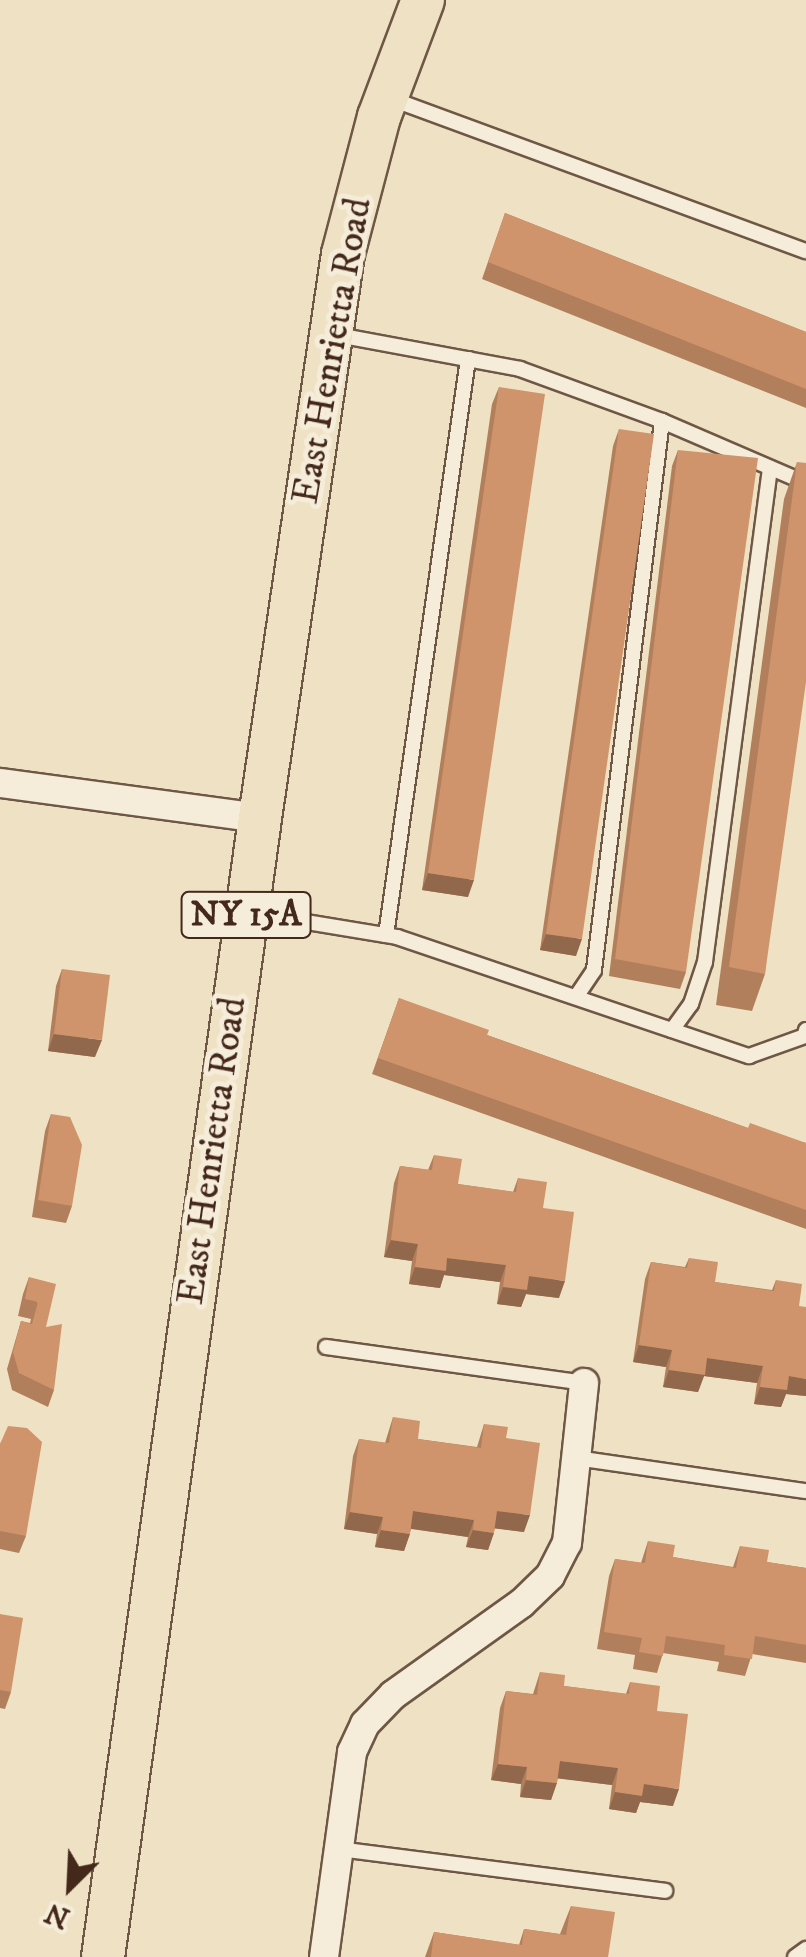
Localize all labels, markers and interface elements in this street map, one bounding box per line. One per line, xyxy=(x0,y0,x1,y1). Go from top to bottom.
street label: East Henrietta Road xyxy=(284,194,382,508)
road number: NY 15A xyxy=(178,885,314,945)
street label: East Henrietta Road xyxy=(169,994,257,1308)
north arrow xyxy=(20,1837,120,1937)
text: N xyxy=(40,1894,75,1936)

